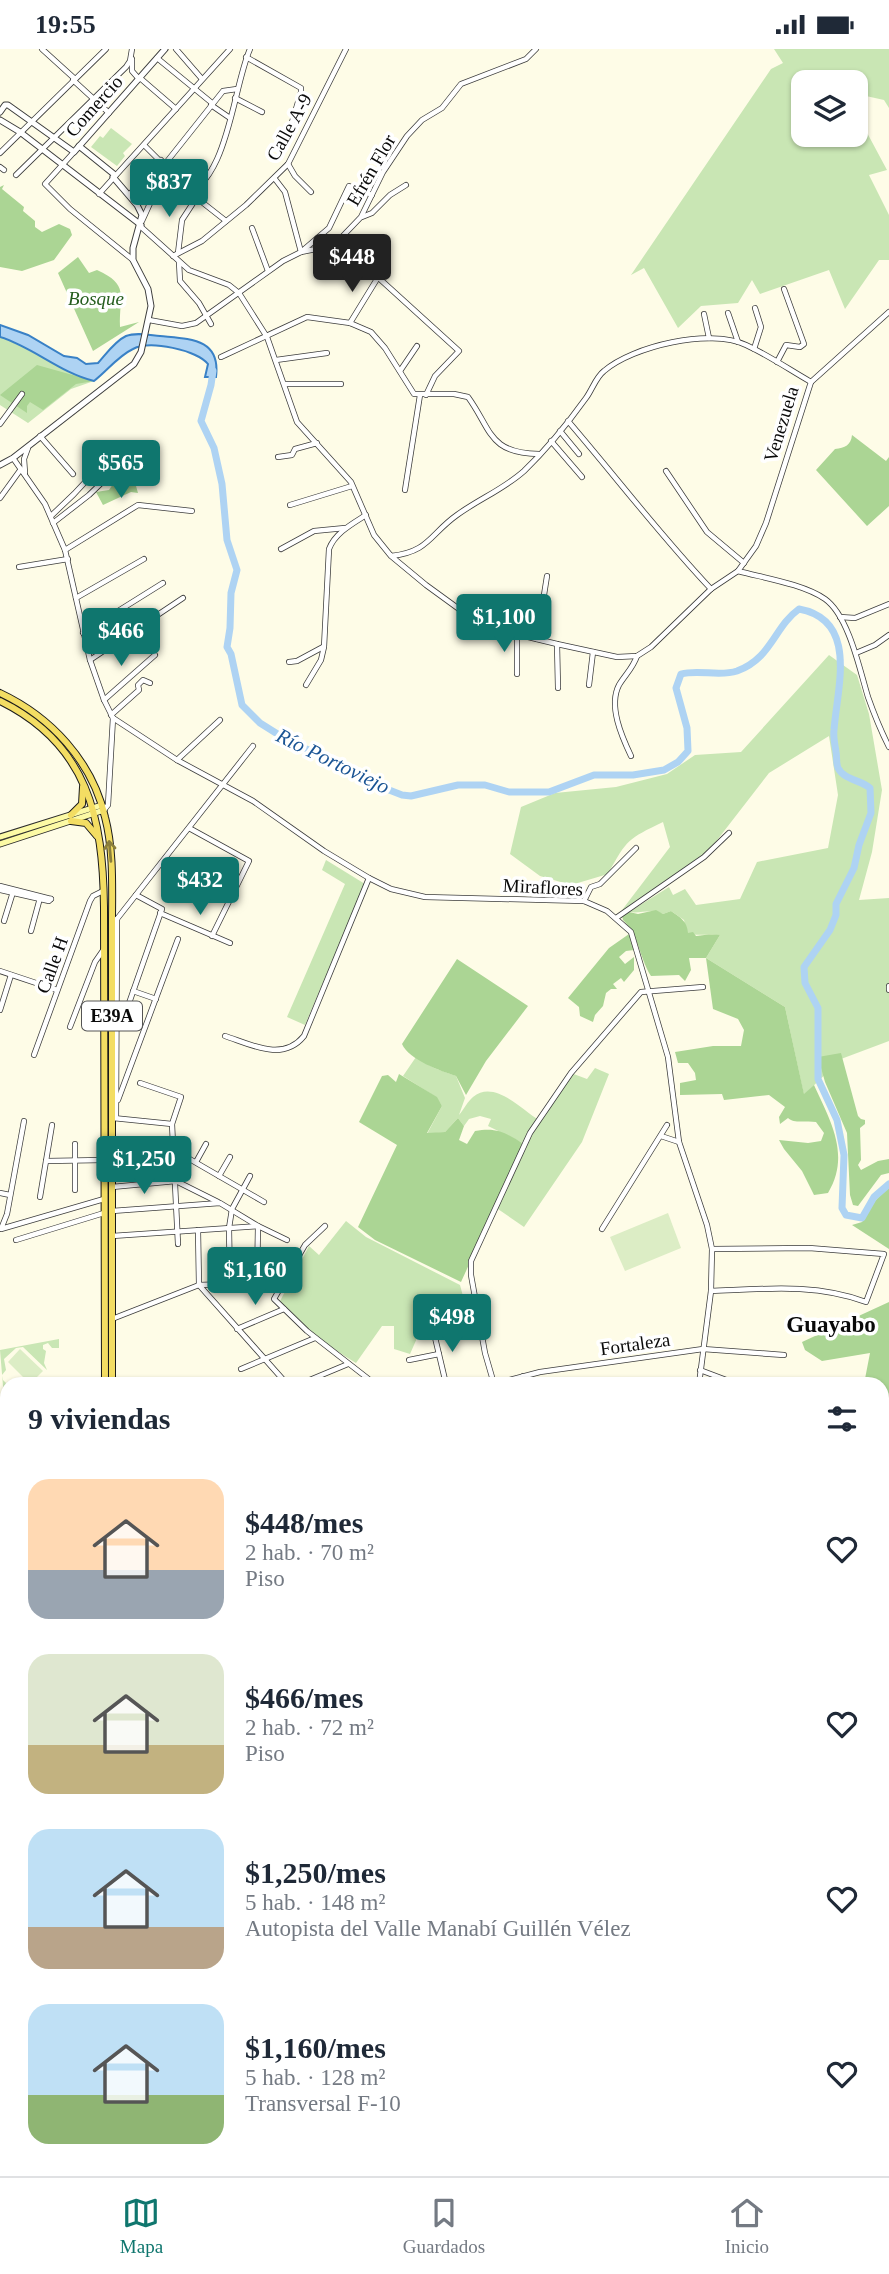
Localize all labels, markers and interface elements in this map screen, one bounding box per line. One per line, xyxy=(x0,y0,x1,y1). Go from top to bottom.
text: 19:55 xyxy=(35,10,96,39)
map controls xyxy=(791,70,868,147)
button: layers xyxy=(791,70,868,147)
street label: Comercio xyxy=(61,71,127,141)
street label: Calle A-9 xyxy=(262,90,316,164)
street label: Efrén Flor xyxy=(342,130,400,209)
pin: $837 xyxy=(128,159,210,219)
text: $837 xyxy=(146,169,192,194)
pin: $448 xyxy=(311,235,393,294)
text: $448 xyxy=(329,244,375,269)
park label: Bosque xyxy=(68,288,124,309)
street label: Venezuela xyxy=(760,383,803,464)
pin: $565 xyxy=(80,441,162,500)
text: $565 xyxy=(98,450,144,475)
pin: $1,100 xyxy=(447,595,561,654)
text: $1,100 xyxy=(472,604,536,629)
pin: $466 xyxy=(80,609,162,668)
text: $466 xyxy=(98,618,144,643)
water label: Río Portoviejo xyxy=(272,723,394,799)
one-way arrow xyxy=(103,840,116,862)
pin: $432 xyxy=(159,857,241,917)
text: $432 xyxy=(177,867,223,892)
street label: Miraflores xyxy=(502,874,584,900)
street label: Calle H xyxy=(32,934,72,996)
road number: E39A xyxy=(82,1001,142,1031)
pin: $1,250 xyxy=(87,1137,201,1196)
text: $1,250 xyxy=(112,1146,176,1171)
pin: $1,160 xyxy=(198,1247,312,1307)
text: $1,160 xyxy=(223,1257,287,1282)
pin: $498 xyxy=(411,1295,493,1354)
text: $498 xyxy=(429,1304,475,1329)
district label: Guayabo xyxy=(786,1312,876,1337)
street label: Fortaleza xyxy=(599,1329,672,1359)
icon: filters xyxy=(823,1400,861,1438)
text: 9 viviendas xyxy=(28,1402,171,1435)
text: $448/mes xyxy=(245,1506,363,1539)
icon: home xyxy=(84,1507,168,1591)
icon: heart xyxy=(823,1530,861,1568)
text: 2 hab. · 70 m² xyxy=(245,1540,374,1565)
text: Piso xyxy=(245,1566,285,1591)
text: $466/mes xyxy=(245,1681,363,1714)
icon: home xyxy=(84,1682,168,1766)
icon: heart xyxy=(823,1705,861,1743)
text: 2 hab. · 72 m² xyxy=(245,1715,374,1740)
text: Piso xyxy=(245,1741,285,1766)
text: $1,250/mes xyxy=(245,1856,386,1889)
icon: home xyxy=(84,1857,168,1941)
icon: heart xyxy=(823,1880,861,1918)
text: 5 hab. · 148 m² xyxy=(245,1890,385,1915)
text: Autopista del Valle Manabí Guillén Vélez xyxy=(245,1916,631,1941)
text: $1,160/mes xyxy=(245,2031,386,2064)
icon: home xyxy=(84,2032,168,2116)
icon: heart xyxy=(823,2055,861,2093)
text: 5 hab. · 128 m² xyxy=(245,2065,385,2090)
text: Transversal F-10 xyxy=(245,2091,401,2116)
tab: Mapa xyxy=(120,2194,163,2258)
tab: Guardados xyxy=(403,2194,485,2258)
tab: Inicio xyxy=(725,2194,769,2258)

